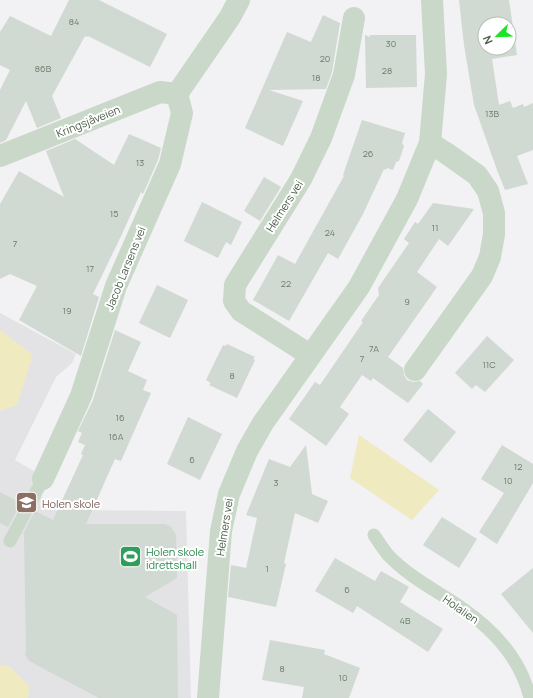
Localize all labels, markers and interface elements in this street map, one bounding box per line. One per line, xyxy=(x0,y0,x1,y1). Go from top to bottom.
house number: 84 xyxy=(69,15,79,28)
north arrow xyxy=(477,16,517,56)
text: N xyxy=(479,33,496,47)
house number: 30 xyxy=(386,37,396,50)
house number: 20 xyxy=(320,52,330,65)
house number: 86B xyxy=(35,62,52,75)
house number: 28 xyxy=(382,64,392,77)
house number: 18 xyxy=(312,71,320,84)
street label: Kringsjåveien xyxy=(54,101,122,141)
house number: 13B xyxy=(485,107,499,120)
house number: 26 xyxy=(363,147,374,160)
house number: 13 xyxy=(136,156,144,169)
street label: Helmers vei xyxy=(262,177,306,235)
house number: 15 xyxy=(110,207,118,220)
house number: 11 xyxy=(431,221,439,234)
street label: Jacob Larsens vei xyxy=(101,224,149,312)
house number: 24 xyxy=(325,226,335,239)
house number: 7 xyxy=(13,237,18,250)
house number: 17 xyxy=(86,262,94,275)
house number: 22 xyxy=(281,277,291,290)
house number: 9 xyxy=(404,295,410,308)
house number: 19 xyxy=(62,304,72,317)
house number: 7A xyxy=(369,342,379,355)
house number: 7 xyxy=(360,352,365,365)
house number: 11C xyxy=(482,358,496,371)
house number: 8 xyxy=(229,369,235,382)
house number: 16 xyxy=(115,411,125,424)
house number: 16A xyxy=(109,430,124,443)
house number: 6 xyxy=(189,453,195,466)
house number: 12 xyxy=(514,460,522,473)
house number: 10 xyxy=(504,474,513,487)
house number: 3 xyxy=(274,476,279,489)
school or university icon: Holen skole xyxy=(14,490,40,516)
place label: Holen skole xyxy=(42,496,101,511)
street label: Helmers vei xyxy=(212,497,236,557)
sports icon: Holen skole idrettshall xyxy=(118,544,144,570)
place label: Holen skole idrettshall xyxy=(146,544,205,572)
house number: 1 xyxy=(265,562,269,575)
house number: 6 xyxy=(344,583,350,596)
street label: Holalien xyxy=(440,591,482,627)
house number: 4B xyxy=(400,614,411,627)
house number: 8 xyxy=(279,662,285,675)
house number: 10 xyxy=(339,671,348,684)

